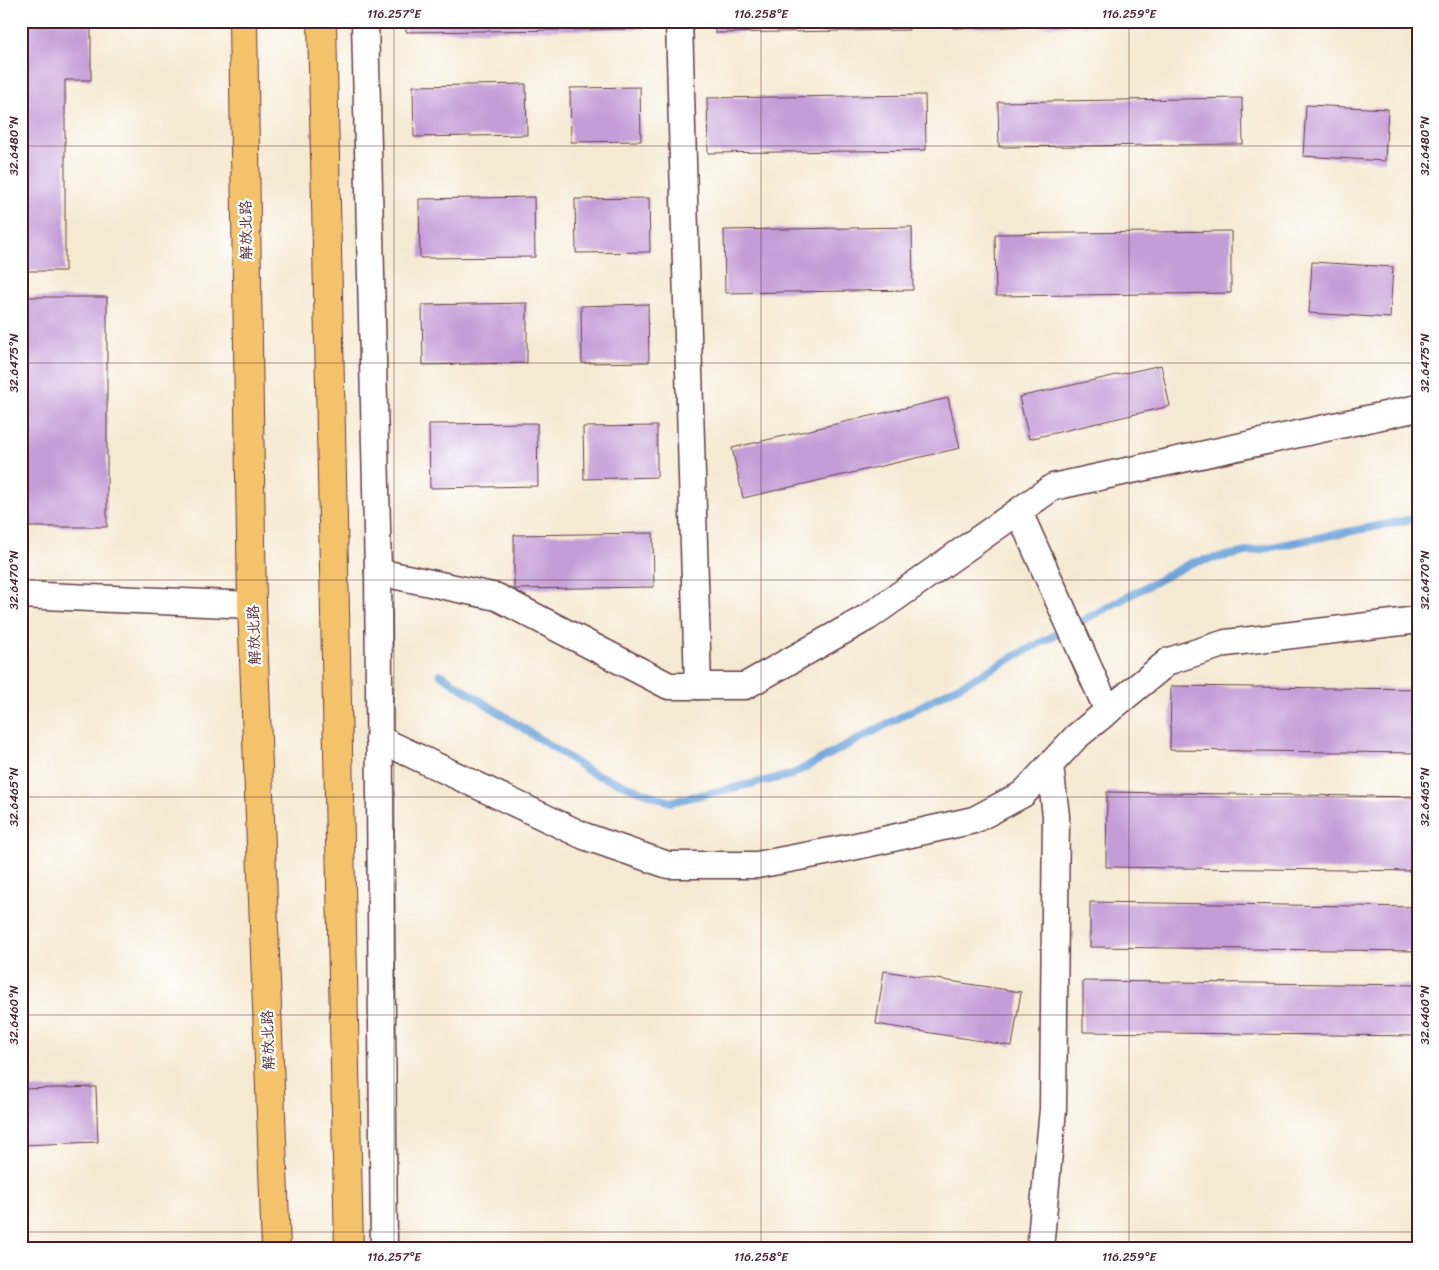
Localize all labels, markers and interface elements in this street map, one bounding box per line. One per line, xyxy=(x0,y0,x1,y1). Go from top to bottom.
text: 116.257°E xyxy=(367,3,422,25)
text: 116.258°E xyxy=(734,3,789,25)
text: 116.259°E xyxy=(1102,3,1157,25)
text: 32.6480°N xyxy=(3,115,25,176)
text: 32.6480°N xyxy=(1414,115,1436,176)
street label: 解放北路 xyxy=(232,200,260,260)
text: 32.6475°N xyxy=(3,333,25,393)
text: 32.6475°N xyxy=(1414,333,1436,393)
text: 32.6470°N xyxy=(3,550,25,610)
text: 32.6470°N xyxy=(1414,550,1436,610)
street label: 解放北路 xyxy=(240,605,268,665)
text: 32.6465°N xyxy=(3,767,25,827)
text: 32.6465°N xyxy=(1414,767,1436,827)
text: 32.6460°N xyxy=(3,985,25,1045)
text: 32.6460°N xyxy=(1414,985,1436,1045)
street label: 解放北路 xyxy=(254,1010,282,1070)
text: 116.257°E xyxy=(367,1246,422,1268)
text: 116.258°E xyxy=(734,1246,789,1268)
text: 116.259°E xyxy=(1102,1246,1157,1268)

